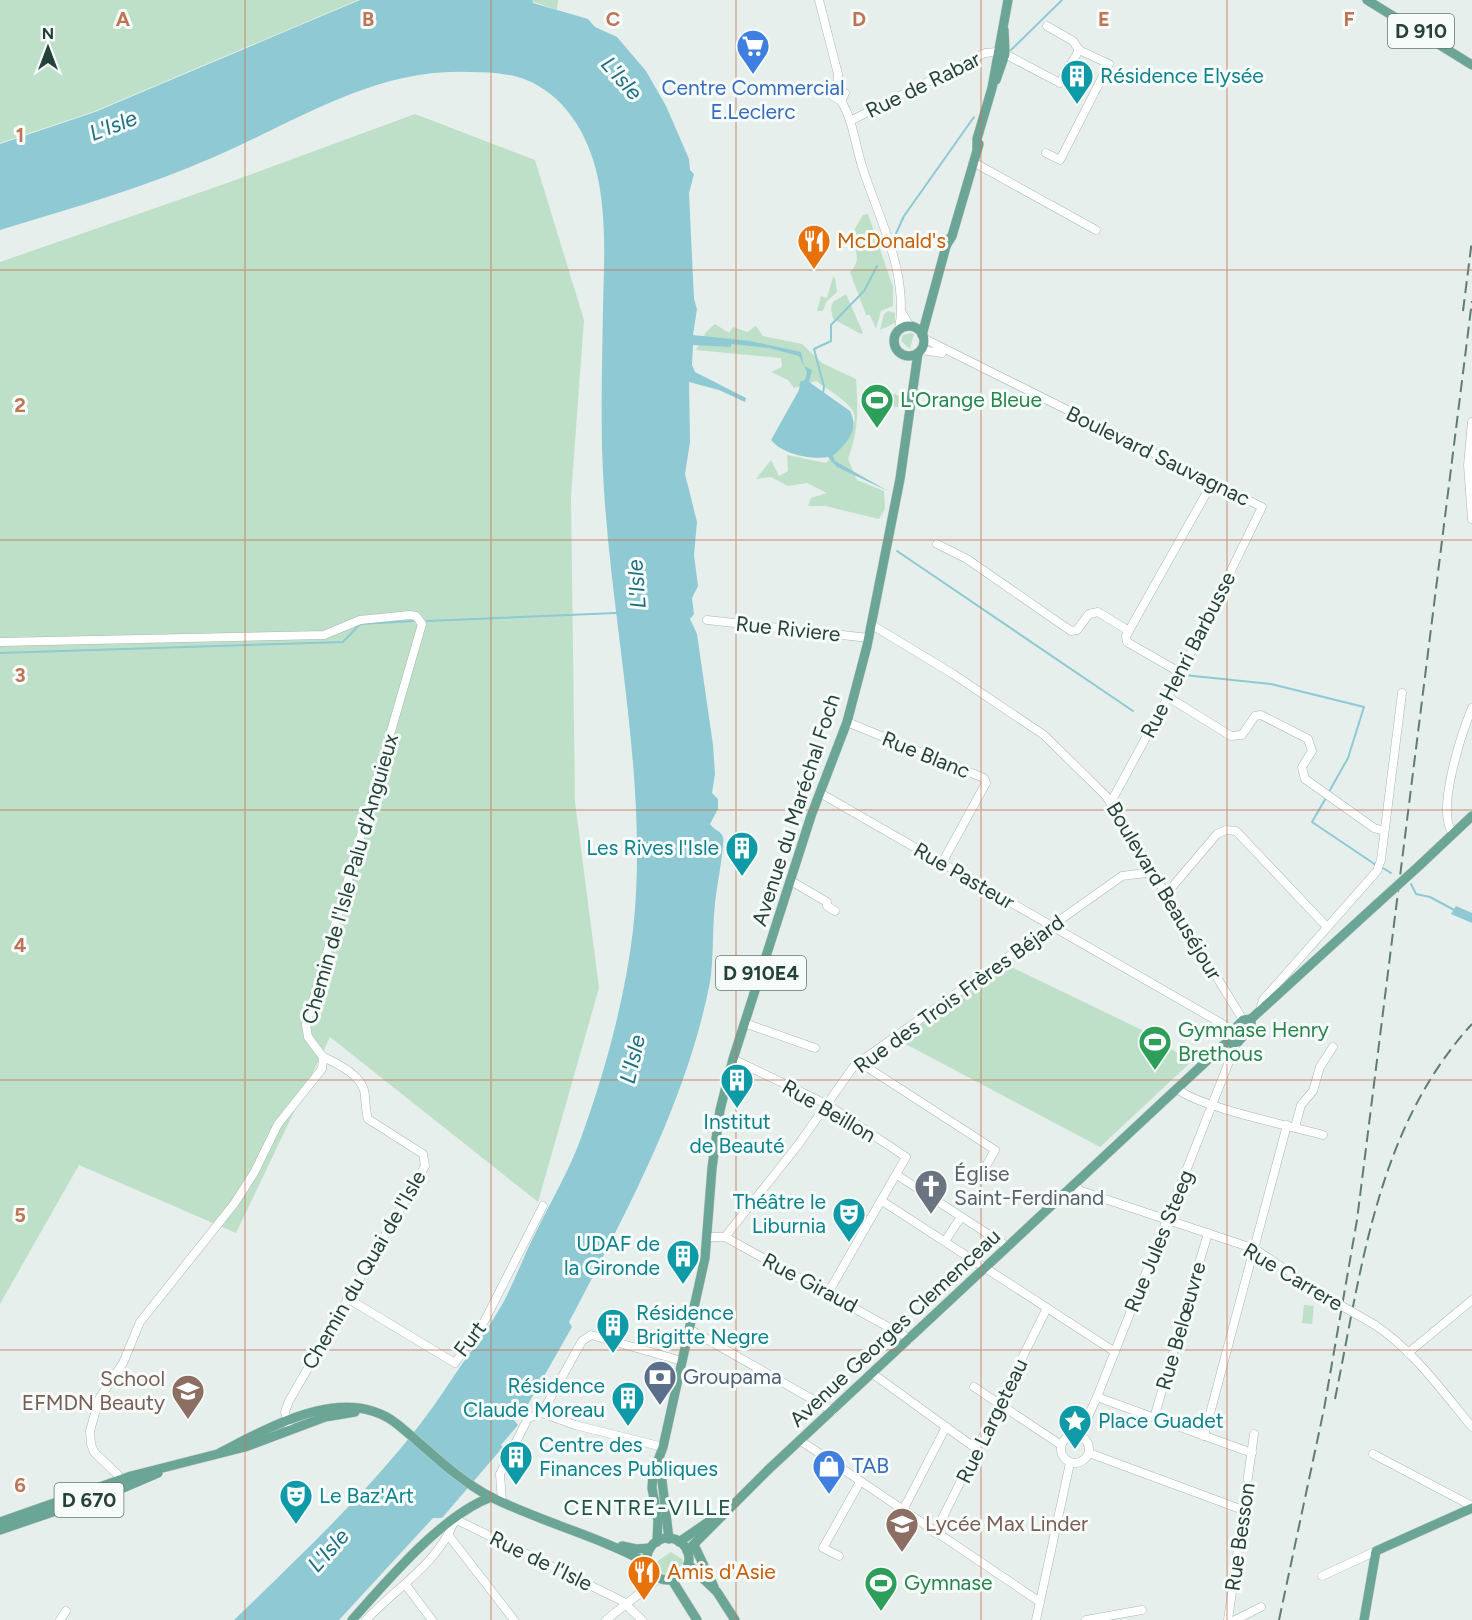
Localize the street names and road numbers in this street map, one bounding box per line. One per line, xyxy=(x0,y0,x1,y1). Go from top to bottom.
road number: D 910 xyxy=(1388,14,1454,48)
street label: Rue de Rabar xyxy=(861,46,984,123)
street label: Boulevard Sauvagnac xyxy=(1062,400,1254,511)
street label: Rue Henri Barbusse xyxy=(1135,567,1240,742)
street label: Rue Riviere xyxy=(734,611,842,646)
street label: Avenue du Maréchal Foch xyxy=(746,691,845,929)
street label: Rue Blanc xyxy=(878,726,974,784)
street label: Chemin de l'Isle Palu d’Anguieux xyxy=(296,731,403,1027)
street label: Boulevard Beauséjour xyxy=(1101,797,1227,984)
street label: Rue Pasteur xyxy=(909,837,1019,914)
street label: Rue des Trois Frères Béjard xyxy=(849,909,1069,1078)
road number: D 910E4 xyxy=(716,956,806,990)
street label: Rue Beillon xyxy=(778,1074,880,1147)
street label: Chemin du Quai de l'Isle xyxy=(296,1166,431,1374)
street label: Rue Jules Steeg xyxy=(1119,1166,1198,1316)
street label: Avenue Georges Clemenceau xyxy=(784,1223,1005,1432)
street label: Rue Carrere xyxy=(1239,1237,1348,1316)
street label: Rue Giraud xyxy=(758,1247,862,1318)
street label: Rue Belœuvre xyxy=(1150,1259,1211,1393)
street label: Furt xyxy=(448,1316,491,1361)
street label: Rue Largeteau xyxy=(951,1354,1033,1487)
street label: Rue Besson xyxy=(1220,1481,1259,1593)
road number: D 670 xyxy=(54,1483,124,1517)
street label: Rue de l'Isle xyxy=(486,1525,597,1596)

